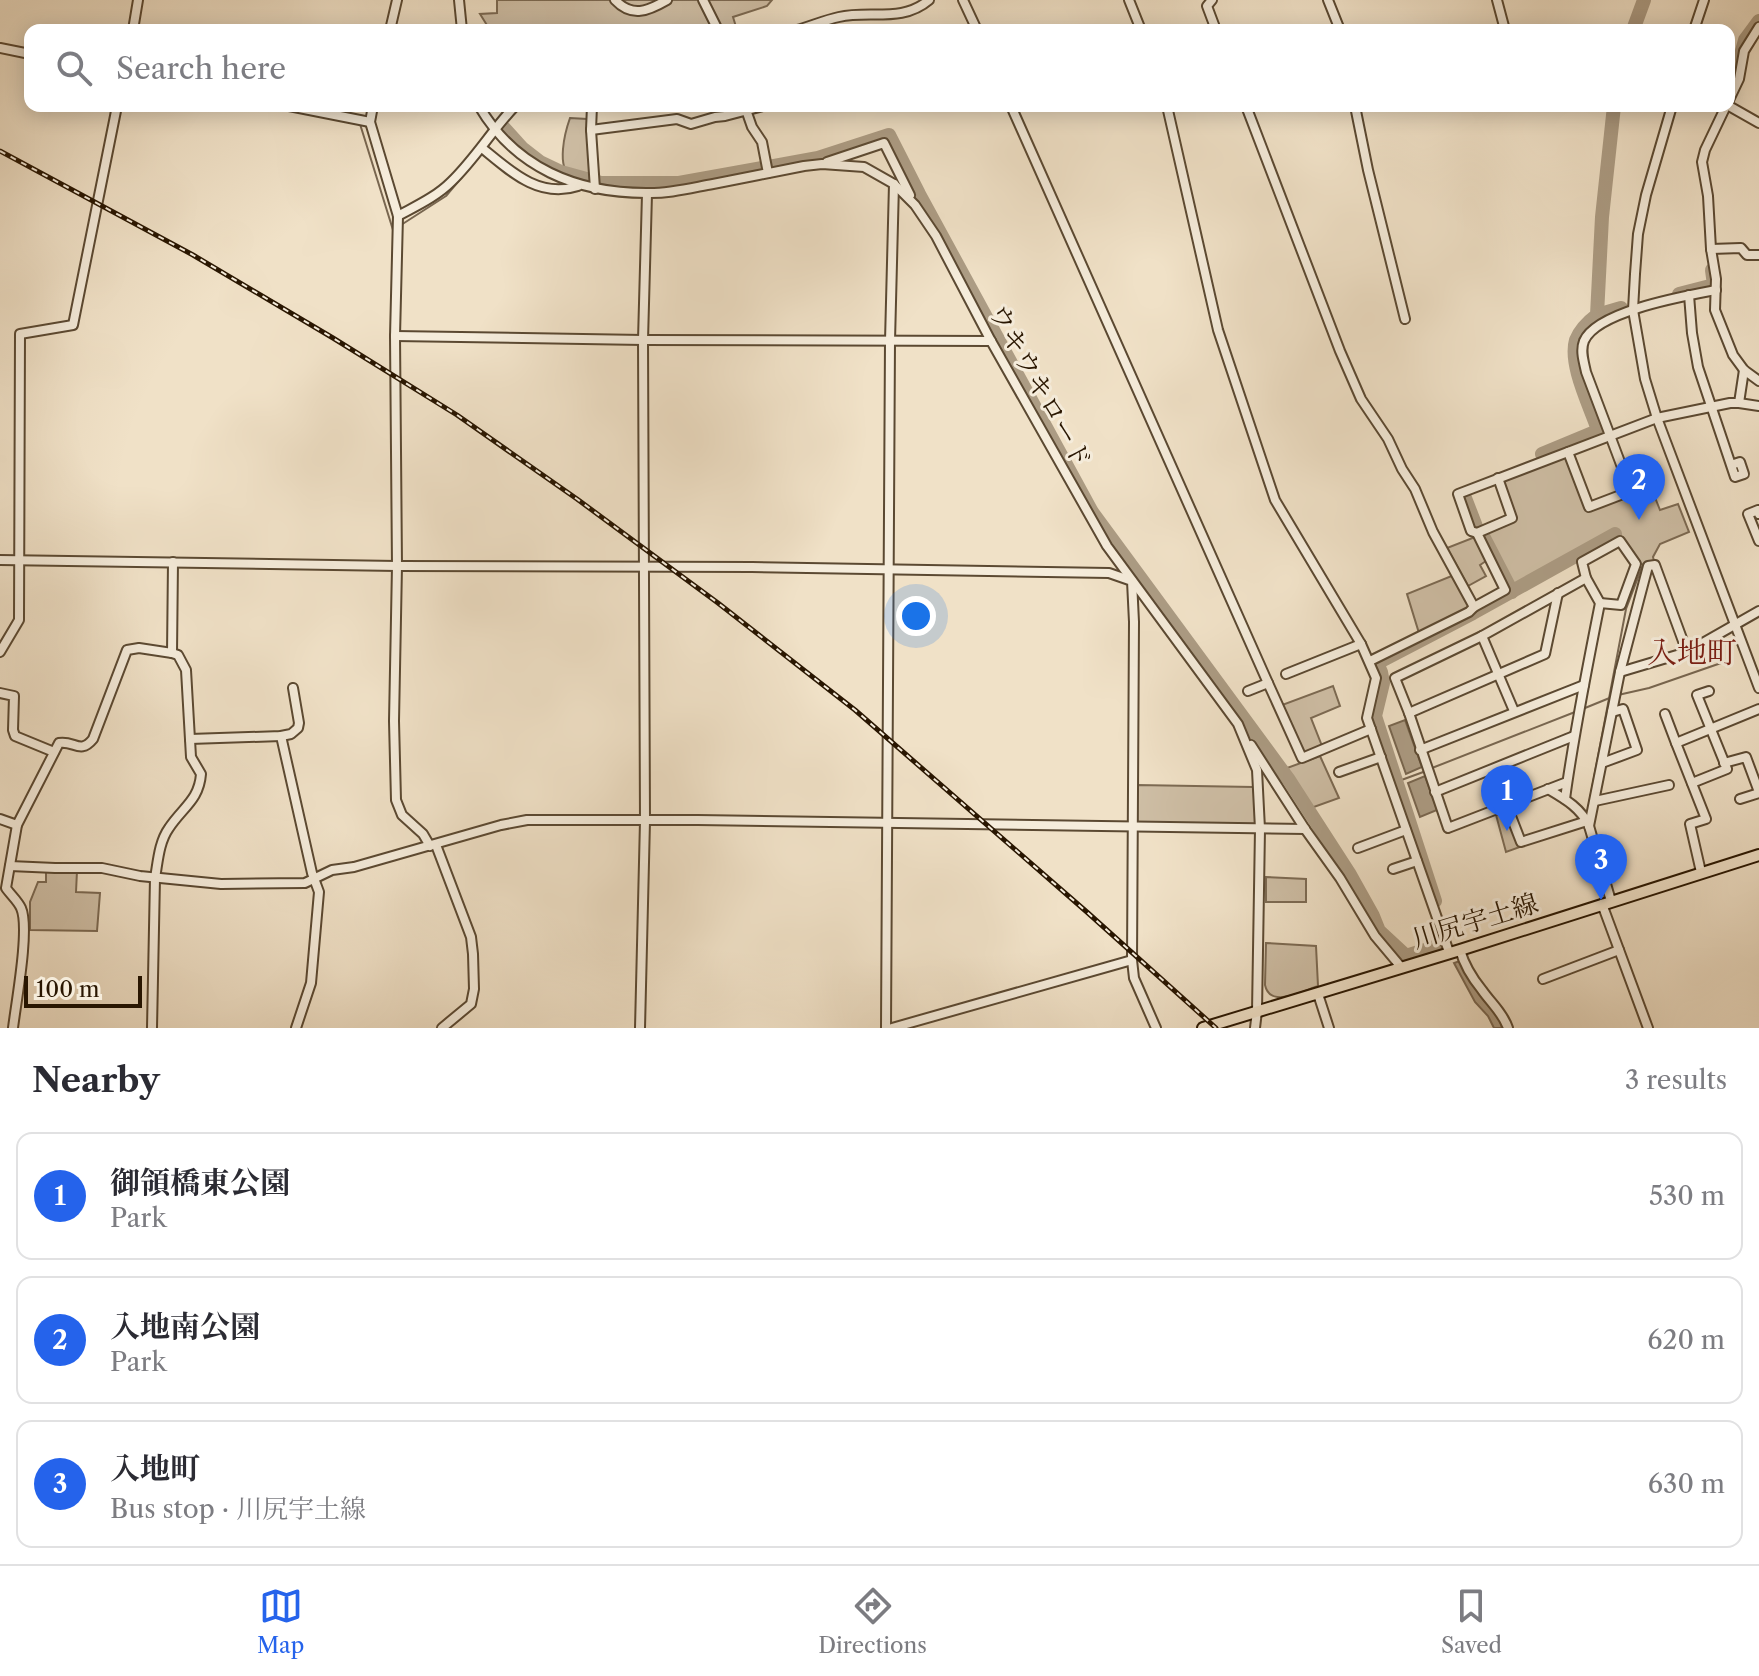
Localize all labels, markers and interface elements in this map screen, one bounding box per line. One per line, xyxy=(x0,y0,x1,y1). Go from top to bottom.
search box xyxy=(24,24,1735,112)
icon: search xyxy=(52,46,96,90)
text: Search here xyxy=(116,50,286,87)
street label: ウキウキロード xyxy=(982,299,1098,473)
pin: 2 xyxy=(1613,454,1665,520)
your location xyxy=(896,596,936,636)
district label: 入地町 xyxy=(1647,634,1737,671)
pin: 1 xyxy=(1481,765,1533,831)
pin: 3 xyxy=(1575,834,1627,900)
street label: 川尻宇土線 xyxy=(1408,887,1542,955)
scale bar xyxy=(24,972,142,1008)
text: 100 m xyxy=(36,976,99,1003)
text: Nearby xyxy=(32,1059,160,1101)
text: 3 results xyxy=(1625,1064,1727,1096)
text: 御領橋東公園 xyxy=(110,1164,290,1201)
text: 1 xyxy=(54,1180,66,1212)
text: 530 m xyxy=(1649,1180,1725,1212)
text: Park xyxy=(110,1202,167,1234)
text: 入地南公園 xyxy=(110,1308,260,1345)
text: 2 xyxy=(52,1324,68,1356)
text: 620 m xyxy=(1647,1324,1725,1356)
text: Park xyxy=(110,1346,167,1378)
text: 入地町 xyxy=(110,1450,200,1487)
text: 3 xyxy=(53,1468,67,1500)
text: 630 m xyxy=(1648,1468,1725,1500)
text: Bus stop · 川尻宇土線 xyxy=(110,1493,366,1525)
tab: Map xyxy=(257,1584,304,1659)
tab: Directions xyxy=(818,1584,927,1659)
tab: Saved xyxy=(1441,1584,1502,1659)

